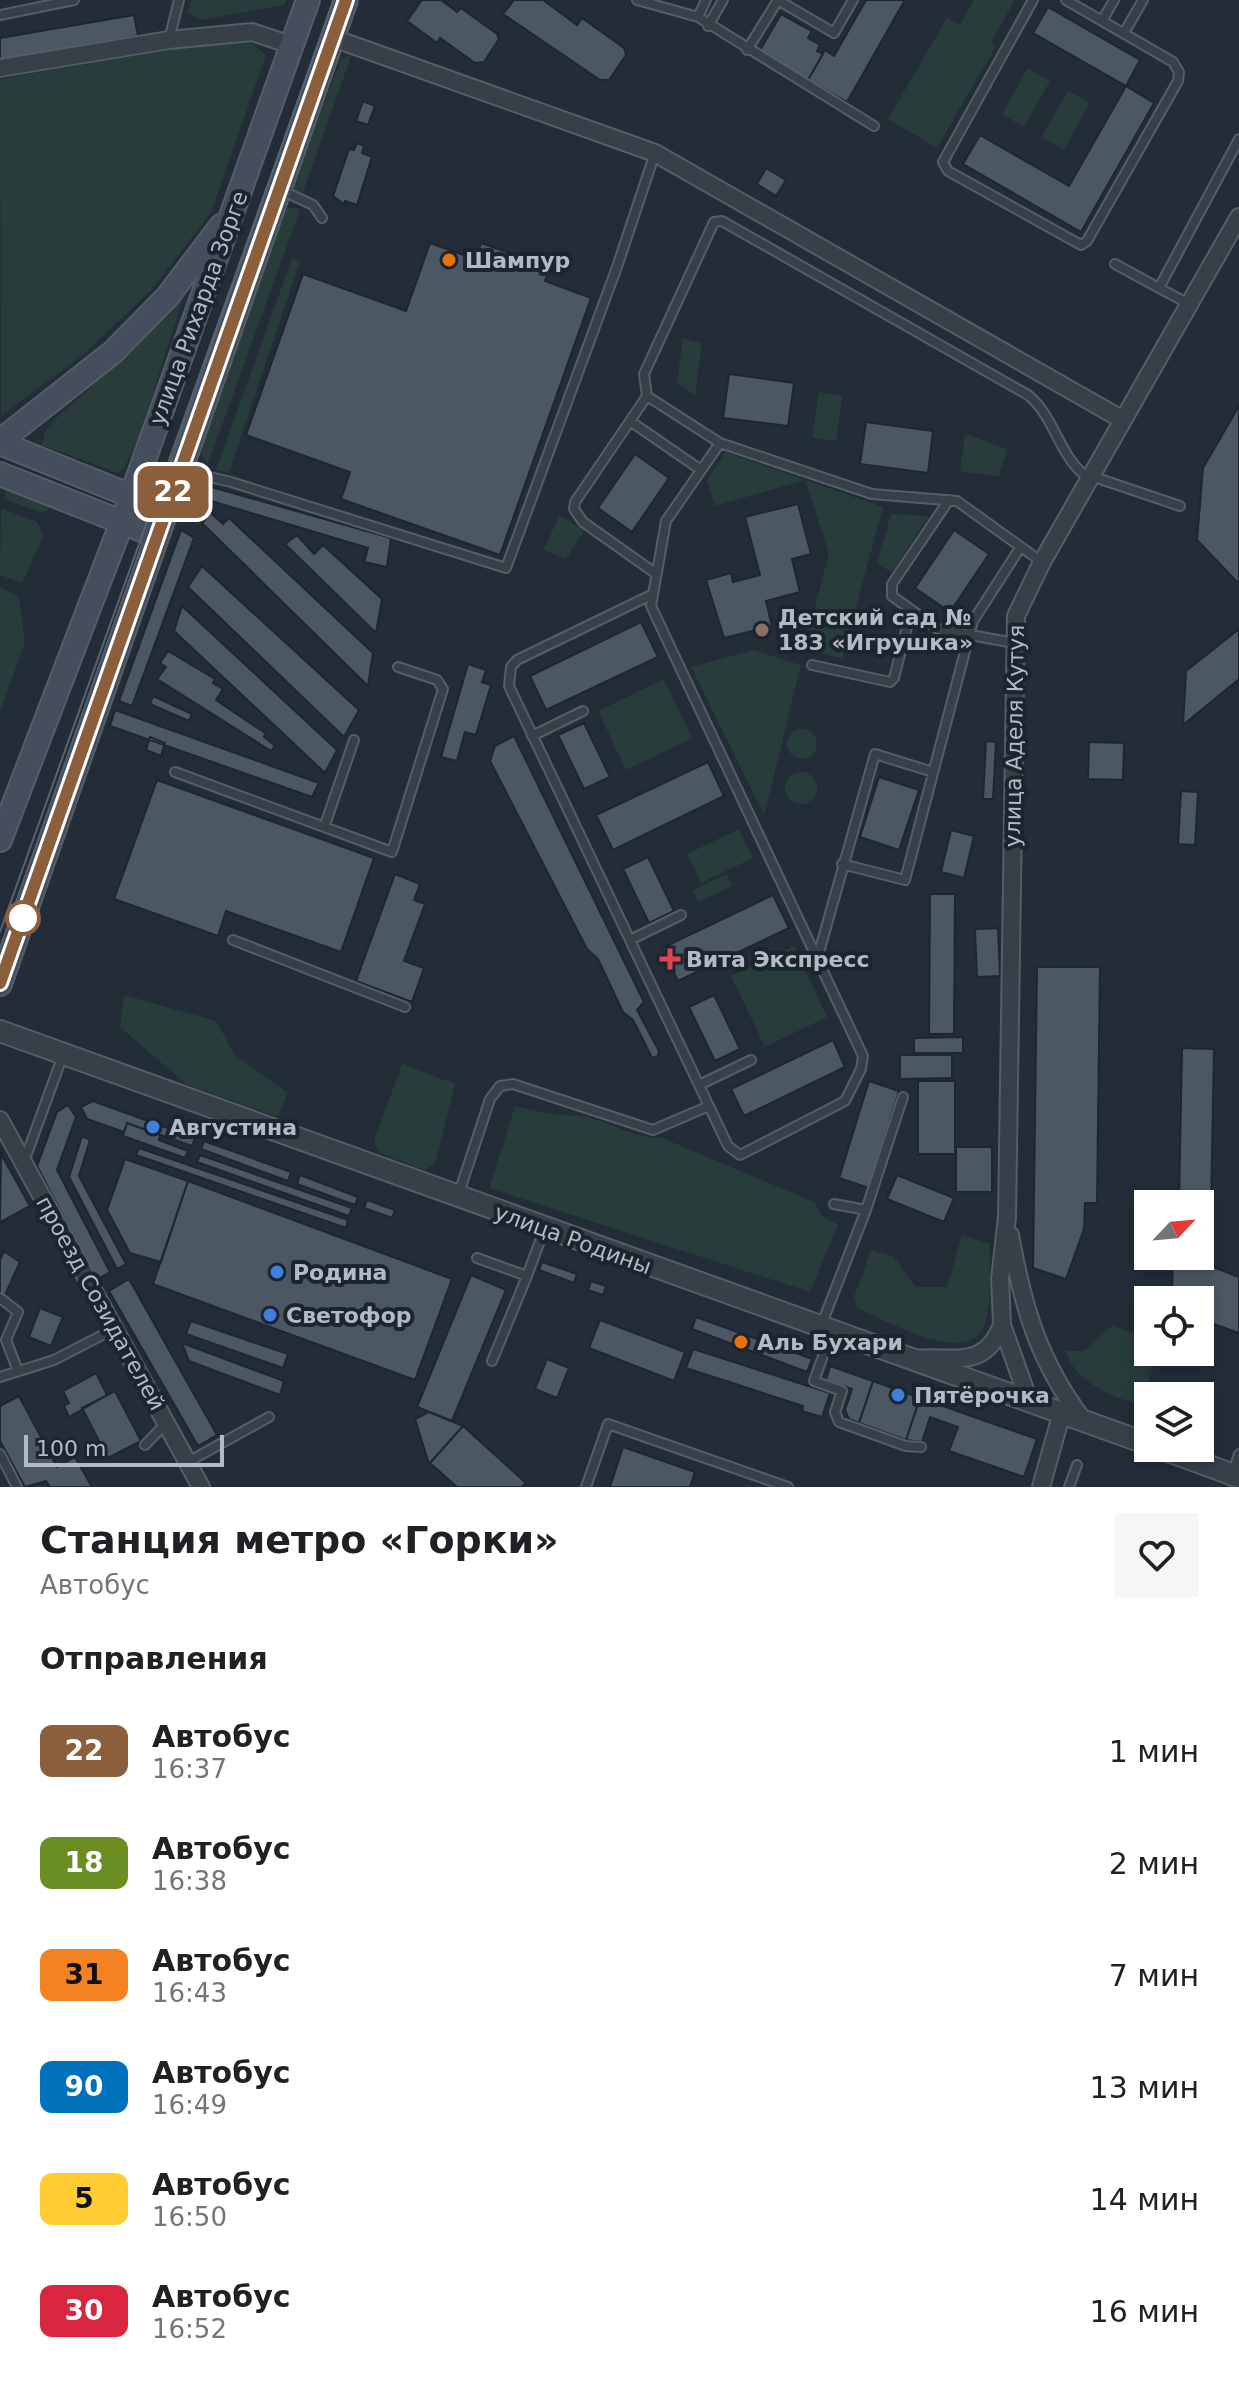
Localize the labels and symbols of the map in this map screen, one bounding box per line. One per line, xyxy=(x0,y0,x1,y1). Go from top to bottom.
street label: улица Рихарда Зорге xyxy=(144,188,252,429)
place label: Шампур xyxy=(465,248,570,273)
marker: Шампур xyxy=(440,251,458,269)
line badge: 22 xyxy=(137,466,209,518)
place label: Детский сад № 183 «Игрушка» xyxy=(778,605,973,655)
marker: Детский сад № 183 «Игрушка» xyxy=(753,621,771,639)
street label: улица Аделя Кутуя xyxy=(1000,624,1029,848)
unlabelled marker xyxy=(6,901,40,935)
place label: Вита Экспресс xyxy=(686,947,870,972)
marker: Вита Экспресс xyxy=(661,950,679,968)
place label: Августина xyxy=(169,1115,297,1140)
marker: Августина xyxy=(144,1118,162,1136)
north arrow xyxy=(1134,1190,1214,1270)
street label: проезд Созидателей xyxy=(31,1192,170,1415)
street label: улица Родины xyxy=(491,1200,655,1279)
place label: Родина xyxy=(293,1260,387,1285)
marker: Родина xyxy=(268,1263,286,1281)
place label: Светофор xyxy=(286,1303,412,1328)
marker: Светофор xyxy=(261,1306,279,1324)
place label: Аль Бухари xyxy=(757,1330,903,1355)
marker: Аль Бухари xyxy=(732,1333,750,1351)
place label: Пятёрочка xyxy=(914,1383,1050,1408)
marker: Пятёрочка xyxy=(889,1386,907,1404)
scale bar xyxy=(24,1431,224,1467)

